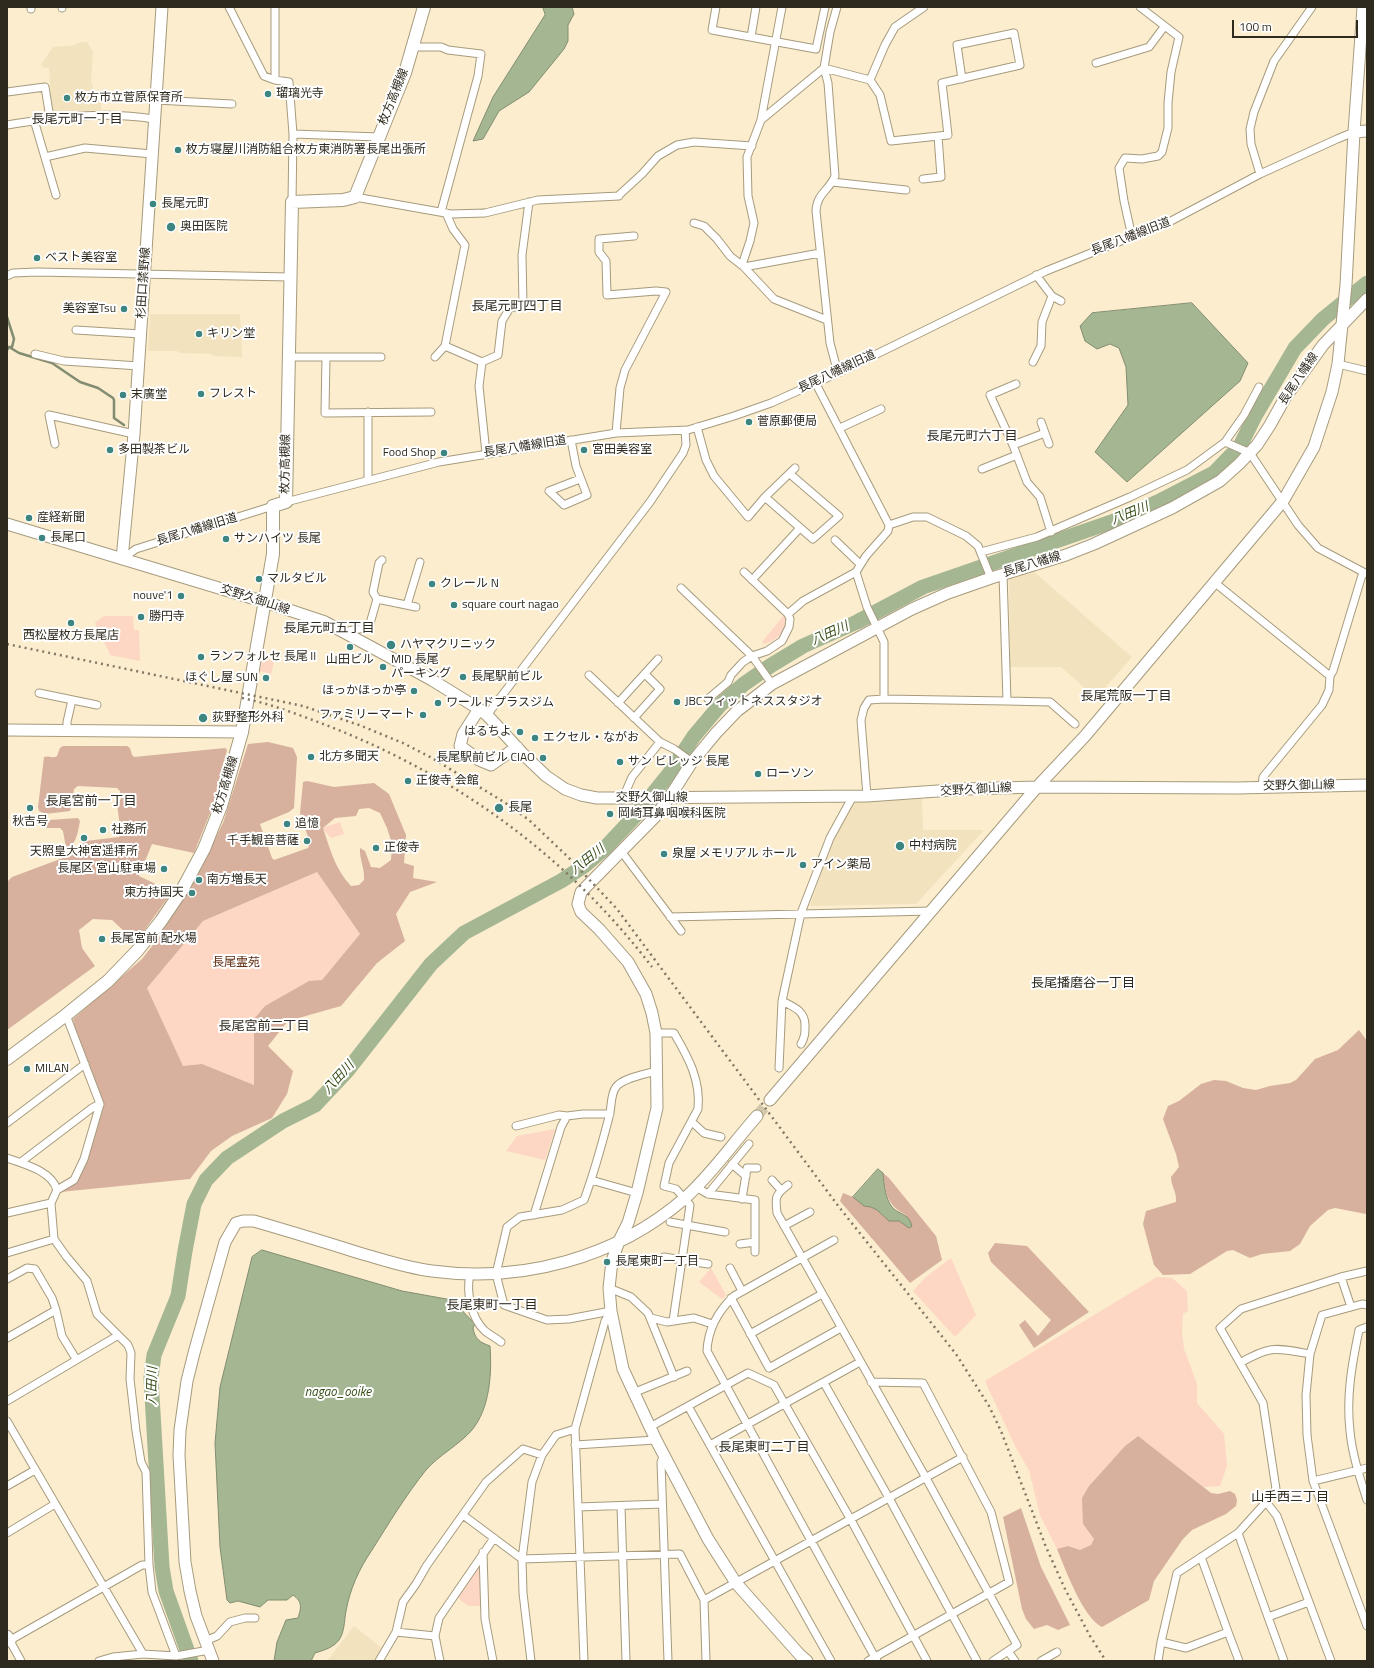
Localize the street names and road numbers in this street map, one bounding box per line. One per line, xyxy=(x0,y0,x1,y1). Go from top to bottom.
street label: 枚方高槻線 xyxy=(376,66,412,128)
street label: 長尾八幡線旧道 xyxy=(1089,215,1173,259)
street label: 杉田口禁野線 xyxy=(134,247,154,319)
street label: 長尾八幡線旧道 xyxy=(796,348,878,396)
street label: 長尾八幡線 xyxy=(1276,350,1322,408)
street label: 長尾八幡線旧道 xyxy=(482,433,568,461)
street label: 枚方高槻線 xyxy=(278,434,294,494)
street label: 長尾八幡線旧道 xyxy=(155,511,239,549)
street label: 長尾八幡線 xyxy=(1001,549,1063,581)
street label: 交野久御山線 xyxy=(219,582,291,618)
street label: 枚方高槻線 xyxy=(210,754,242,816)
street label: 交野久御山線 xyxy=(1263,778,1335,794)
street label: 交野久御山線 xyxy=(940,781,1012,799)
street label: 交野久御山線 xyxy=(616,791,688,805)

